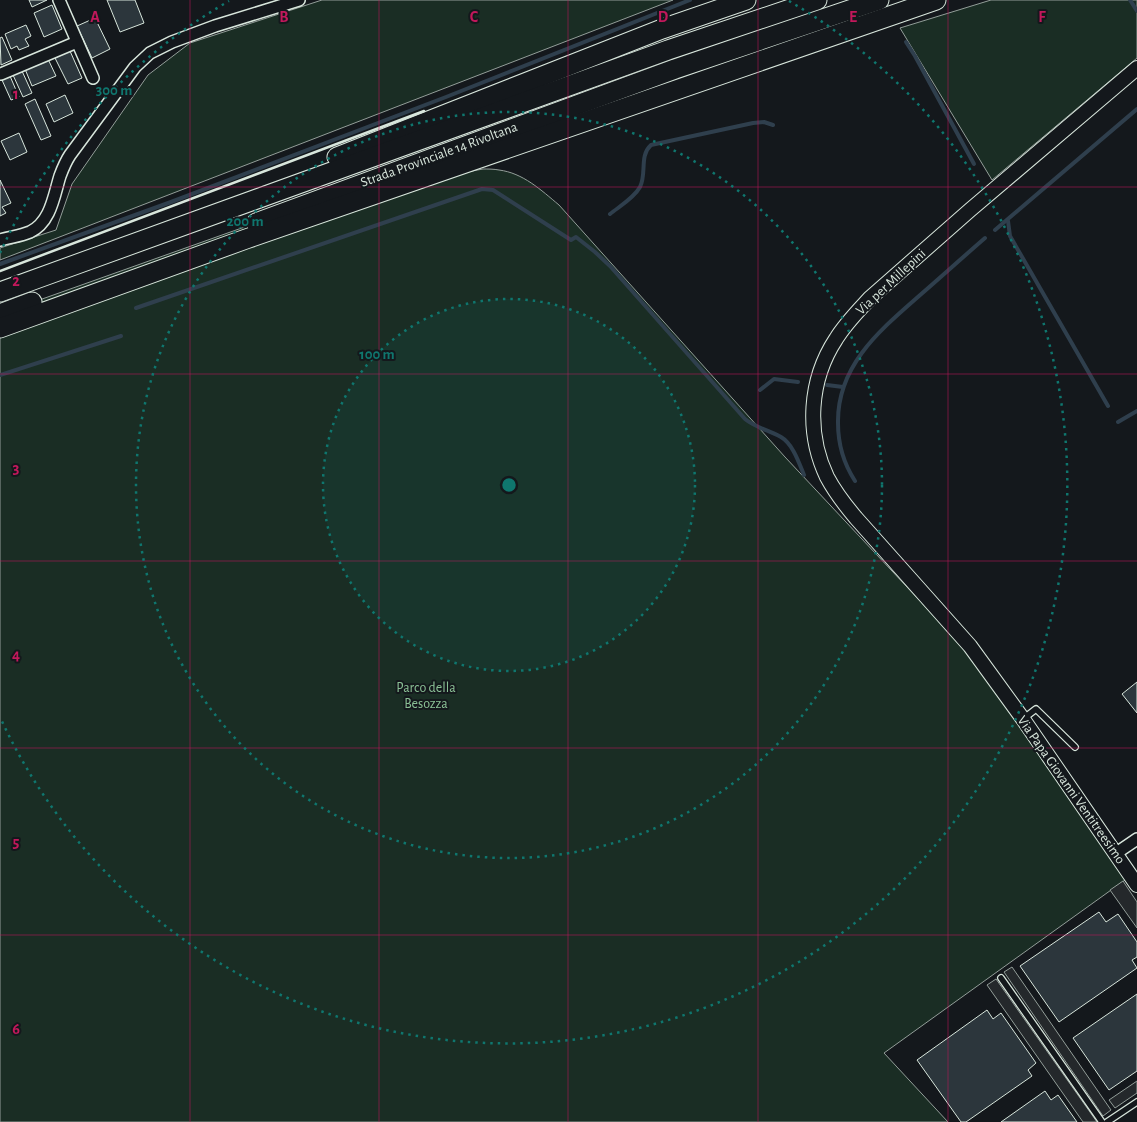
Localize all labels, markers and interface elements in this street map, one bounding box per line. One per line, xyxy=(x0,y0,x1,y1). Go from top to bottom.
text: A xyxy=(90,9,100,25)
text: B xyxy=(279,9,289,25)
text: C xyxy=(470,9,479,25)
text: D xyxy=(658,9,669,25)
text: E xyxy=(849,9,857,25)
text: F xyxy=(1038,9,1046,25)
text: 300 m xyxy=(96,83,132,98)
text: 1 xyxy=(13,86,19,102)
street label: Strada Provinciale 14 Rivoltana xyxy=(359,120,520,190)
text: 200 m xyxy=(226,214,264,229)
street label: Via per Millepini xyxy=(854,246,928,318)
text: 2 xyxy=(12,273,20,289)
text: 100 m xyxy=(359,347,395,362)
text: 3 xyxy=(13,460,20,476)
centre of rings xyxy=(500,476,518,494)
text: 4 xyxy=(12,647,20,663)
park label: Parco della Besozza xyxy=(396,681,456,711)
street label: Via Papa Giovanni Ventitreesimo xyxy=(1014,713,1128,867)
text: 5 xyxy=(13,834,20,850)
text: 6 xyxy=(12,1021,20,1037)

